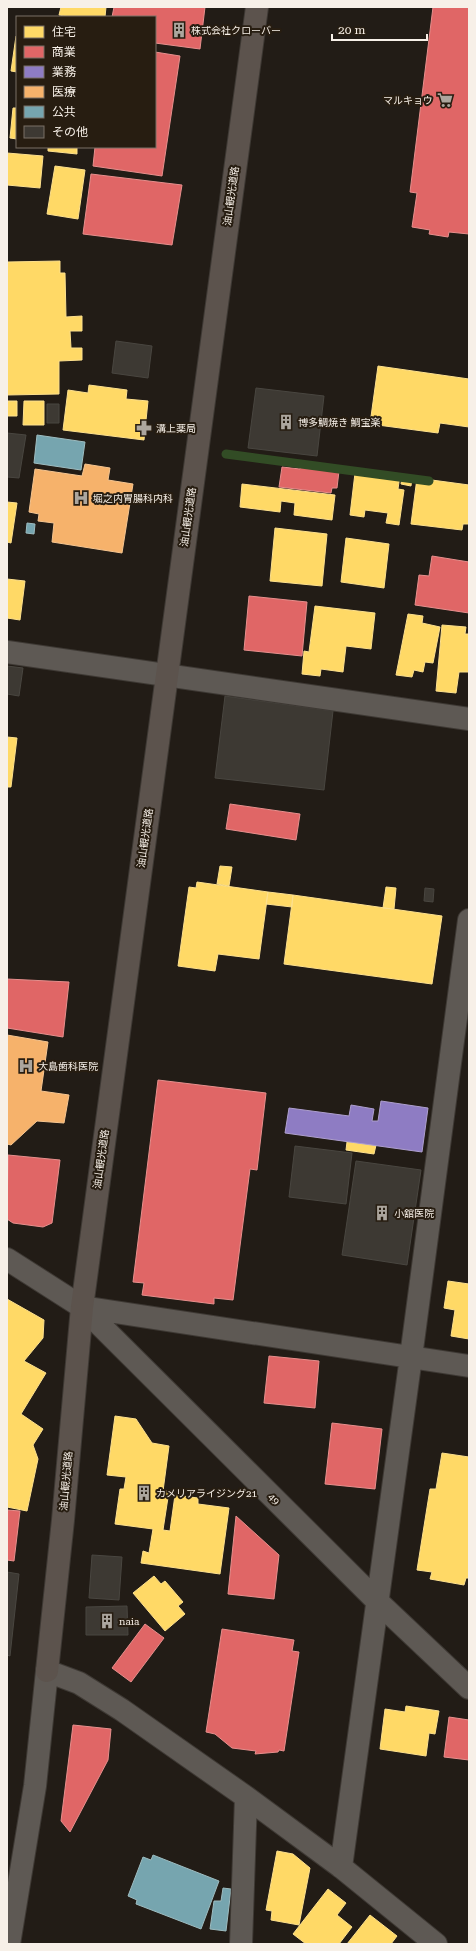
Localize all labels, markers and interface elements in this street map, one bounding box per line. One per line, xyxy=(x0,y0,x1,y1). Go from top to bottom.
legend xyxy=(16,16,156,148)
scale bar xyxy=(332,16,427,42)
building icon: 株式会社クローバー xyxy=(170,21,188,39)
text: 20 m xyxy=(338,23,365,37)
text: 住宅 xyxy=(52,25,76,39)
place label: 株式会社クローバー xyxy=(191,25,281,36)
text: 商業 xyxy=(52,45,76,59)
text: 業務 xyxy=(52,65,76,79)
text: 医療 xyxy=(52,85,76,99)
supermarket icon: マルキョウ xyxy=(436,91,454,109)
place label: マルキョウ xyxy=(383,95,433,106)
text: 公共 xyxy=(52,105,76,119)
text: その他 xyxy=(52,125,88,139)
street label: 油山観光道路 xyxy=(221,166,241,226)
building icon: 博多鯛焼き 鯛宝楽 xyxy=(277,413,295,431)
place label: 博多鯛焼き 鯛宝楽 xyxy=(298,417,381,428)
pharmacy icon: 溝上薬局 xyxy=(135,419,153,437)
place label: 溝上薬局 xyxy=(156,423,196,434)
street label: 油山観光道路 xyxy=(178,487,198,547)
hospital icon: 堀之内胃腸科内科 xyxy=(72,489,90,507)
place label: 堀之内胃腸科内科 xyxy=(93,493,173,504)
street label: 油山観光道路 xyxy=(135,808,155,868)
hospital icon: 大島歯科医院 xyxy=(17,1057,35,1075)
place label: 大島歯科医院 xyxy=(38,1061,98,1072)
street label: 油山観光道路 xyxy=(91,1129,111,1189)
building icon: 小舘医院 xyxy=(373,1204,391,1222)
place label: 小舘医院 xyxy=(394,1208,434,1219)
street label: 油山観光道路 xyxy=(58,1451,74,1511)
building icon: カメリアライジング21 xyxy=(135,1484,153,1502)
place label: カメリアライジング21 xyxy=(156,1488,258,1499)
street label: 49 xyxy=(266,1491,282,1507)
building icon: naia xyxy=(98,1612,116,1630)
place label: naia xyxy=(119,1616,140,1627)

